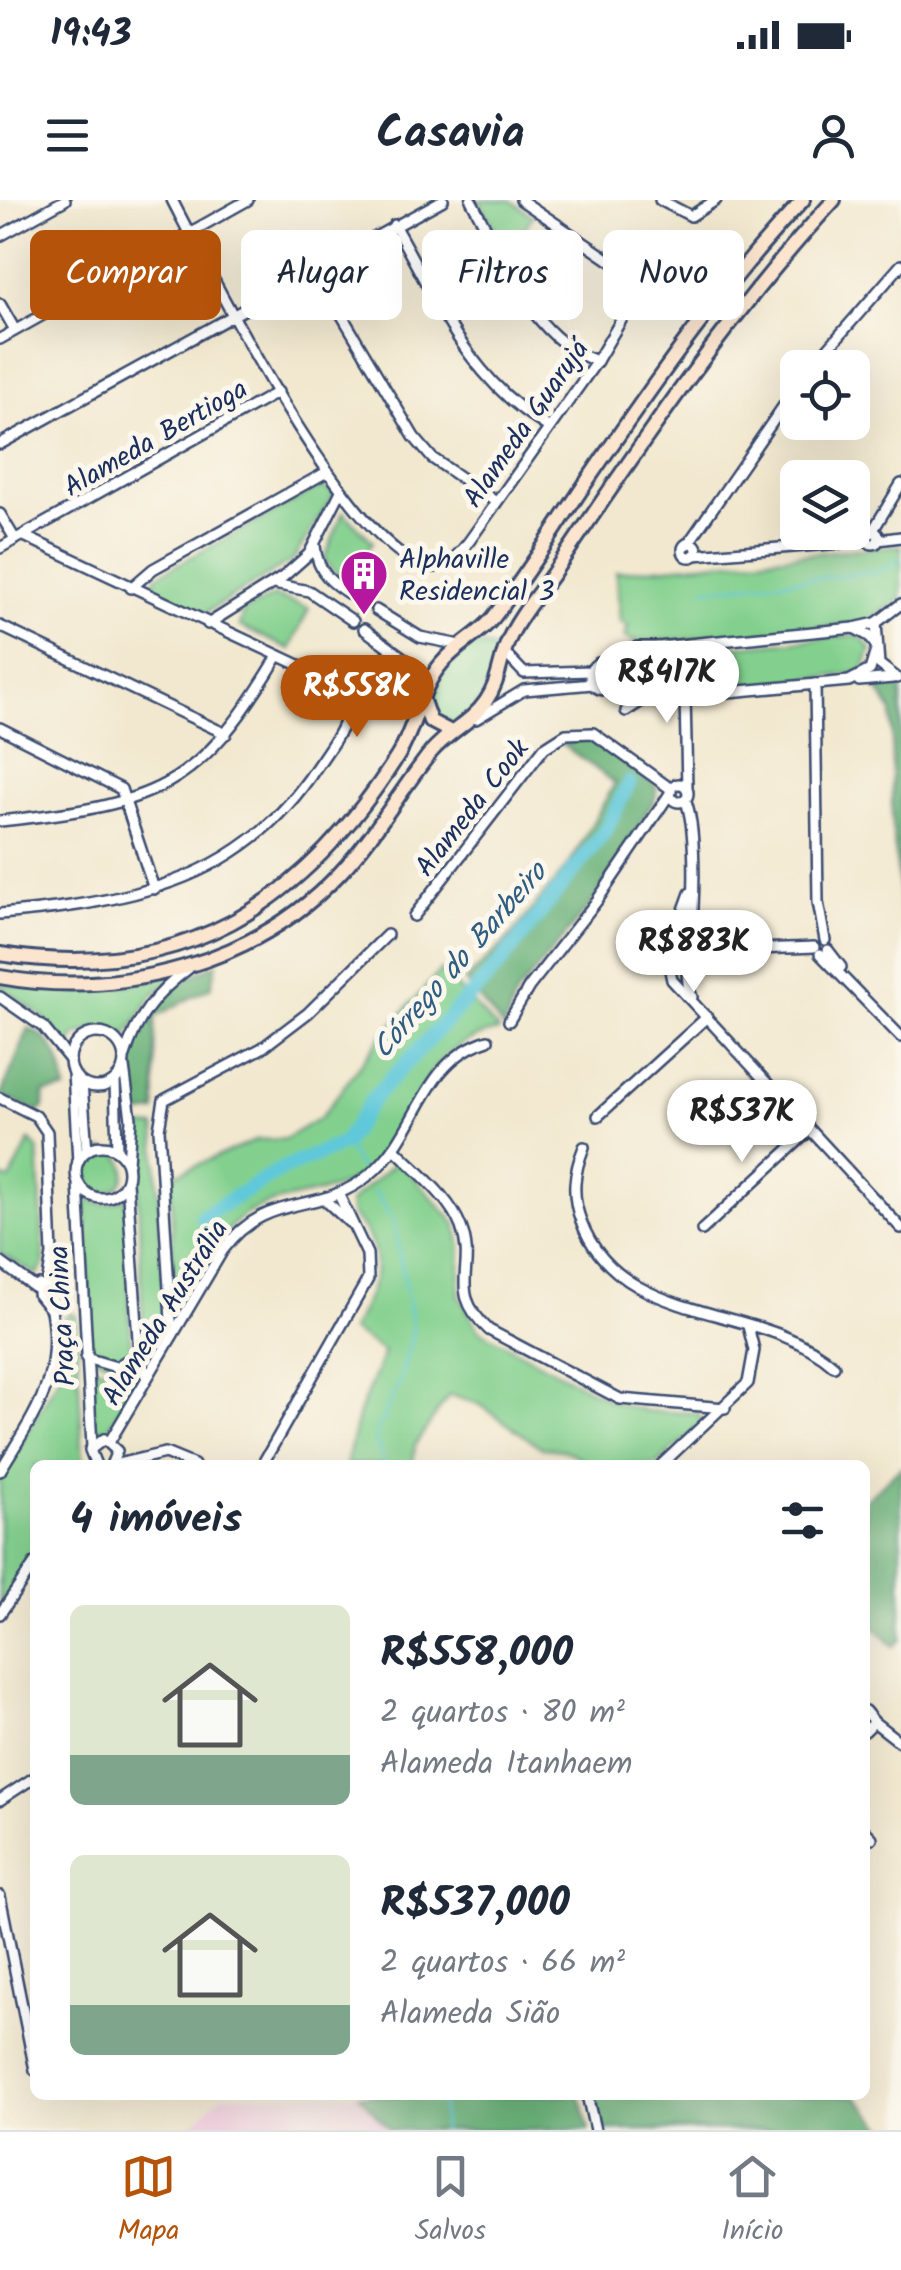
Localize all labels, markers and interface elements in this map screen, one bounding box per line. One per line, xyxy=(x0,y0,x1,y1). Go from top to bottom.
text: 19:43 xyxy=(50,5,132,65)
text: Casavia xyxy=(376,99,525,171)
icon: menu xyxy=(40,108,95,163)
icon: person xyxy=(806,108,861,163)
chip: Comprar xyxy=(30,230,221,320)
chip: Alugar xyxy=(241,230,402,320)
chip: Filtros xyxy=(422,230,583,320)
chip: Novo xyxy=(603,230,744,320)
street label: Alameda Guarujá xyxy=(452,329,604,518)
map controls xyxy=(780,350,870,550)
button: locate xyxy=(780,350,870,440)
street label: Alameda Bertioga xyxy=(56,368,257,510)
button: layers xyxy=(780,460,870,550)
place label: Alphaville Residencial 3 xyxy=(399,538,554,615)
building icon: Alphaville Residencial 3 xyxy=(338,548,390,616)
pin: R$417K xyxy=(586,641,748,726)
text: R$417K xyxy=(617,648,717,699)
pin: R$558K xyxy=(276,655,438,740)
text: R$558K xyxy=(303,662,411,713)
street label: Alameda Cook xyxy=(404,729,542,888)
water label: Córrego do Barbeiro xyxy=(361,850,562,1071)
pin: R$883K xyxy=(613,910,775,995)
text: R$883K xyxy=(638,917,750,968)
pin: R$537K xyxy=(661,1080,823,1165)
text: R$537K xyxy=(689,1087,795,1138)
street label: Alameda Austrália xyxy=(91,1211,242,1415)
street label: Praça China xyxy=(37,1244,90,1387)
text: 4 imóveis xyxy=(70,1487,242,1554)
icon: filters xyxy=(775,1493,830,1548)
text: R$558,000 xyxy=(380,1621,573,1688)
icon: home xyxy=(150,1645,270,1765)
text: 2 quartos · 80 m² xyxy=(380,1688,625,1739)
text: Alameda Itanhaem xyxy=(380,1739,632,1790)
text: R$537,000 xyxy=(380,1871,570,1938)
icon: home xyxy=(150,1895,270,2015)
text: 2 quartos · 66 m² xyxy=(380,1938,625,1989)
text: Alameda Sião xyxy=(380,1989,560,2040)
tab: Mapa xyxy=(118,2149,179,2254)
tab: Salvos xyxy=(415,2149,486,2254)
tab: Início xyxy=(721,2149,783,2254)

